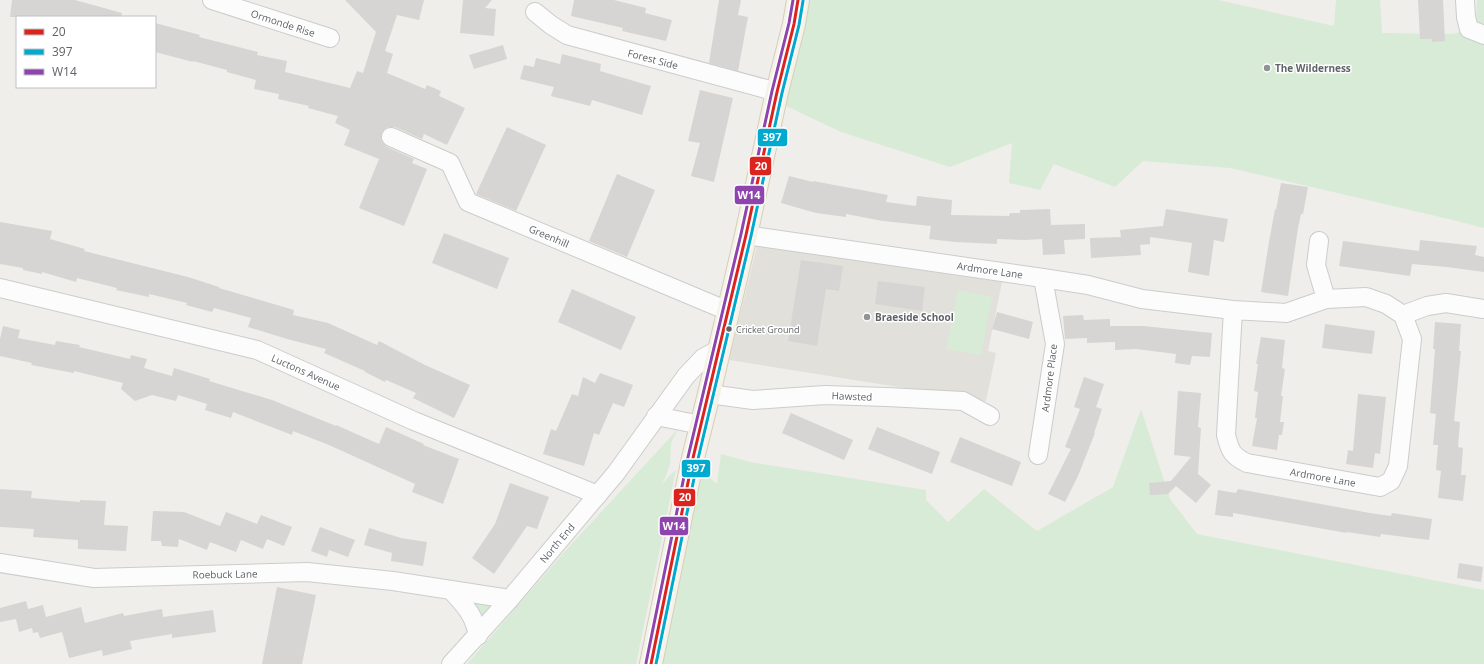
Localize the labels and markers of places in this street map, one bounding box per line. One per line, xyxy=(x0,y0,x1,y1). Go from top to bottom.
place label: The Wilderness xyxy=(1275,61,1351,75)
marker: The Wilderness xyxy=(1262,63,1272,73)
place label: Braeside School xyxy=(875,310,954,324)
marker: Braeside School xyxy=(862,312,872,322)
place label: Cricket Ground xyxy=(736,323,799,336)
marker: Cricket Ground xyxy=(724,324,734,334)

